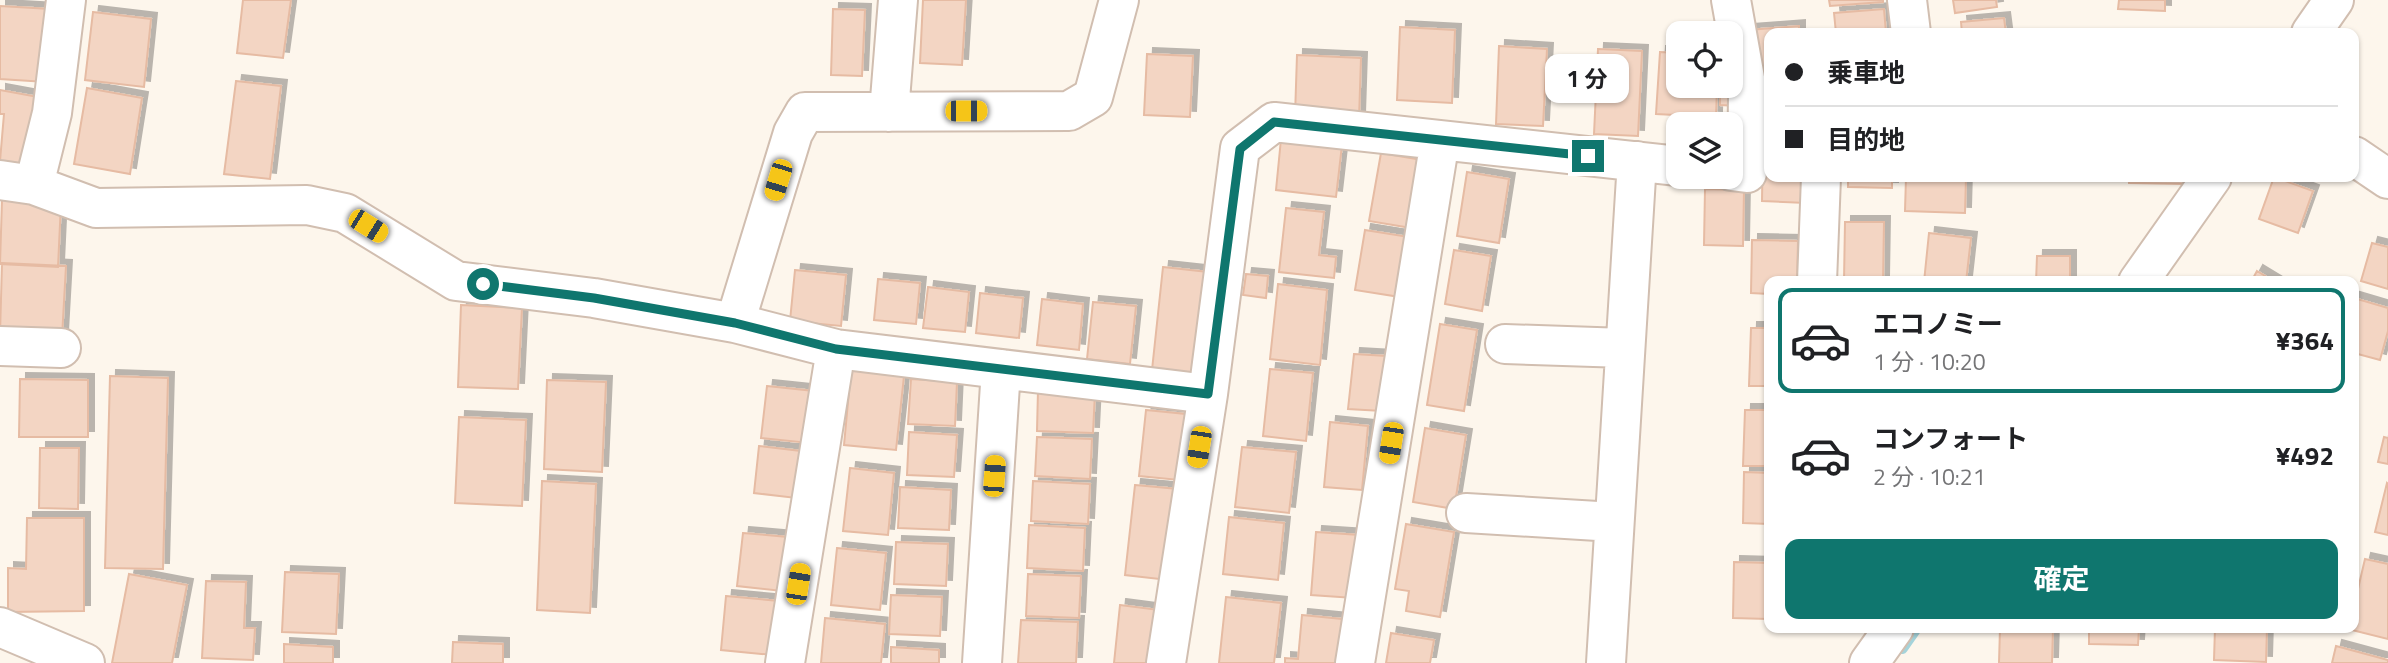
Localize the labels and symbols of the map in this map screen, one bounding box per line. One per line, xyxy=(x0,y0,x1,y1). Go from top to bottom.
callout: 1 分 xyxy=(1546,54,1630,104)
car xyxy=(946,101,988,122)
route end xyxy=(1572,140,1604,172)
car xyxy=(762,157,795,203)
car xyxy=(345,206,392,246)
route start xyxy=(467,268,499,300)
car xyxy=(1378,421,1405,465)
car xyxy=(1186,425,1213,469)
car xyxy=(983,454,1006,498)
car xyxy=(785,562,812,606)

